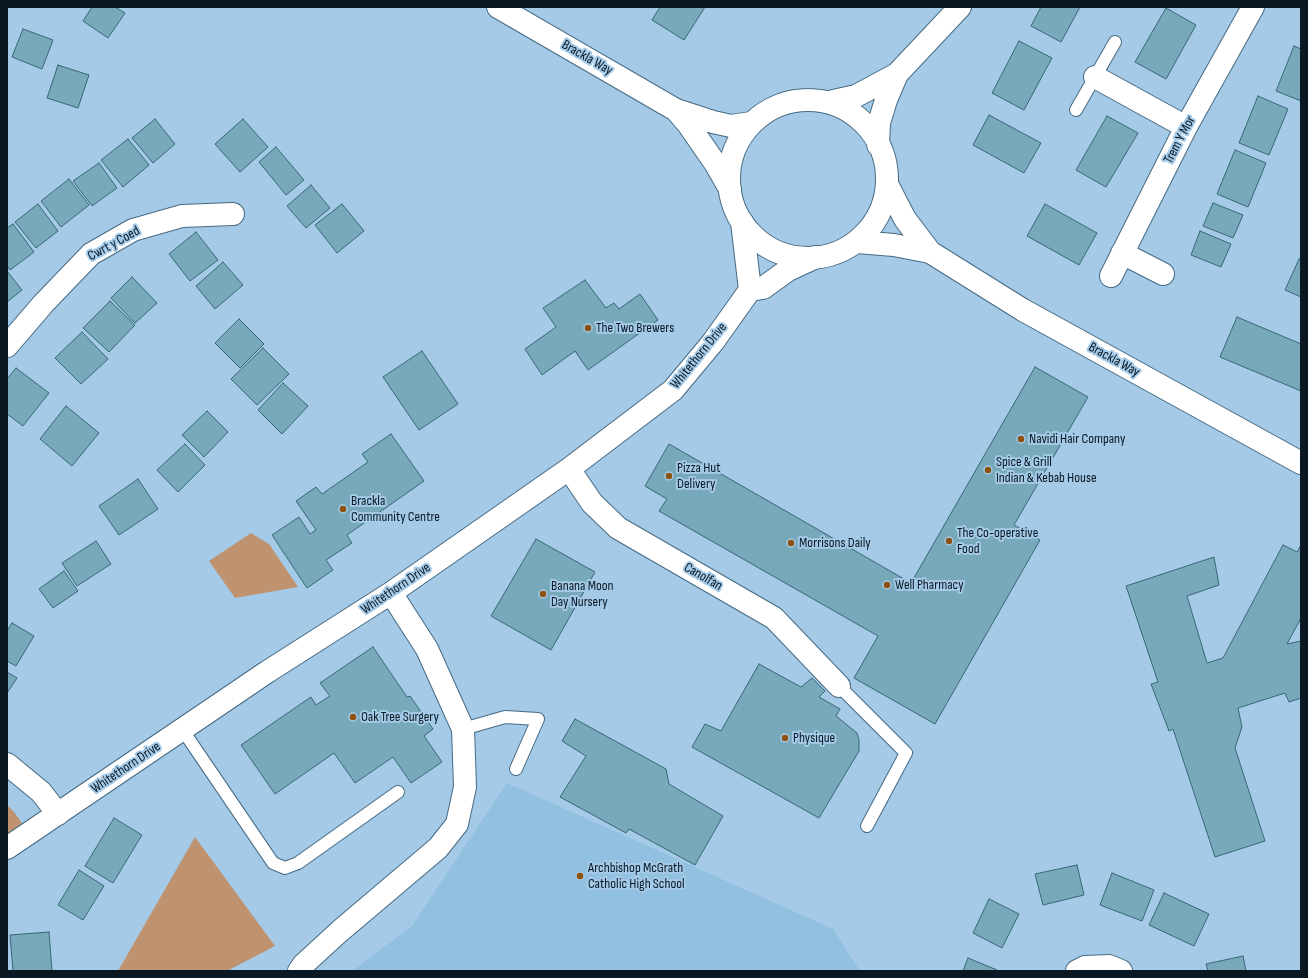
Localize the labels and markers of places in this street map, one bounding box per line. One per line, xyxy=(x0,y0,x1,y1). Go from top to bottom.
place label: The Two Brewers xyxy=(596,320,674,336)
marker: The Two Brewers xyxy=(583,323,593,333)
place label: Navidi Hair Company xyxy=(1029,431,1125,447)
marker: Navidi Hair Company xyxy=(1016,434,1026,444)
place label: Spice & Grill Indian & Kebab House xyxy=(996,454,1097,486)
place label: Pizza Hut Delivery xyxy=(677,460,720,492)
marker: Spice & Grill Indian & Kebab House xyxy=(983,465,993,475)
marker: Pizza Hut Delivery xyxy=(664,471,674,481)
place label: Brackla Community Centre xyxy=(351,493,440,526)
marker: Brackla Community Centre xyxy=(338,504,348,514)
place label: The Co-operative Food xyxy=(957,525,1038,558)
place label: Morrisons Daily xyxy=(799,535,871,551)
marker: The Co-operative Food xyxy=(944,536,954,546)
marker: Morrisons Daily xyxy=(786,538,796,548)
place label: Well Pharmacy xyxy=(895,577,964,593)
place label: Banana Moon Day Nursery xyxy=(551,578,614,610)
marker: Well Pharmacy xyxy=(882,580,892,590)
marker: Banana Moon Day Nursery xyxy=(538,589,548,599)
place label: Oak Tree Surgery xyxy=(361,709,439,725)
marker: Oak Tree Surgery xyxy=(348,712,358,722)
place label: Physique xyxy=(793,730,835,746)
marker: Physique xyxy=(780,733,790,743)
place label: Archbishop McGrath Catholic High School xyxy=(588,860,685,892)
marker: Archbishop McGrath Catholic High School xyxy=(575,871,585,881)

